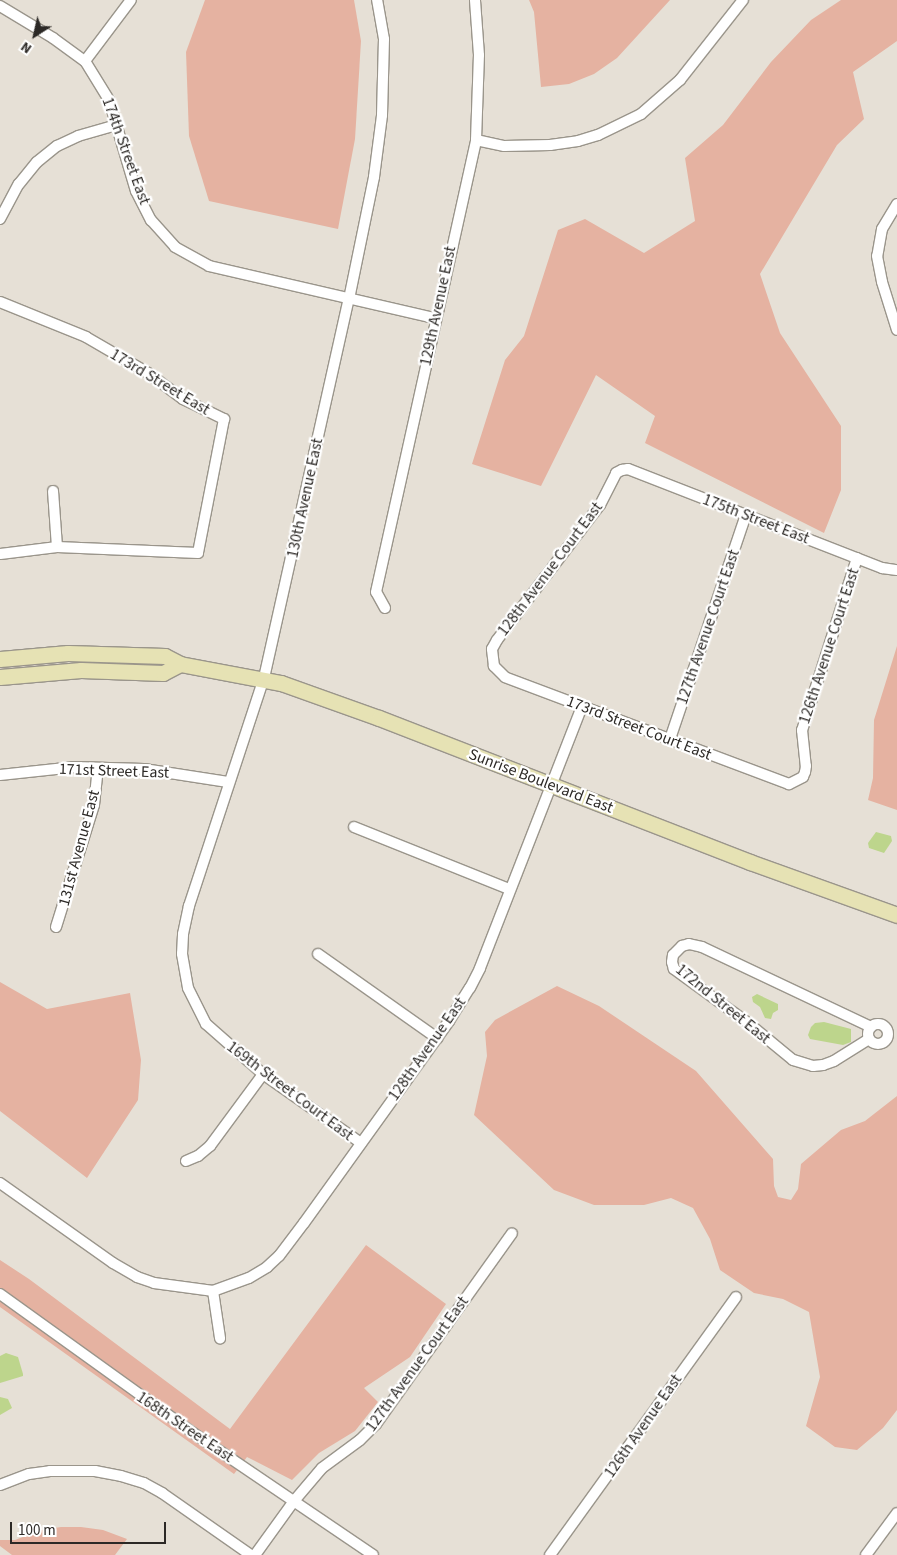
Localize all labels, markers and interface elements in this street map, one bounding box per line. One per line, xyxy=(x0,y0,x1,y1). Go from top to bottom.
north arrow xyxy=(10,10,60,60)
text: N xyxy=(17,36,36,58)
street label: 174th Street East xyxy=(98,95,154,207)
street label: 129th Avenue East xyxy=(416,244,460,368)
street label: 173rd Street East xyxy=(107,345,213,419)
street label: 130th Avenue East xyxy=(283,436,327,560)
street label: 175th Street East xyxy=(700,490,812,548)
street label: 128th Avenue Court East xyxy=(493,498,607,640)
street label: 127th Avenue Court East xyxy=(672,547,744,707)
street label: 126th Avenue Court East xyxy=(795,566,863,726)
street label: 173rd Street Court East xyxy=(564,692,714,764)
street label: Sunrise Boulevard East xyxy=(466,745,616,817)
street label: 171st Street East xyxy=(58,759,170,783)
street label: 131st Avenue East xyxy=(54,788,104,908)
street label: 172nd Street East xyxy=(672,960,774,1048)
street label: 128th Avenue East xyxy=(384,994,470,1104)
street label: 169th Street Court East xyxy=(223,1037,357,1145)
street label: 127th Avenue Court East xyxy=(361,1293,473,1435)
street label: 126th Avenue East xyxy=(600,1371,686,1481)
street label: 168th Street East xyxy=(133,1388,237,1466)
scale bar xyxy=(12,1512,169,1544)
text: 100 m xyxy=(18,1520,56,1541)

